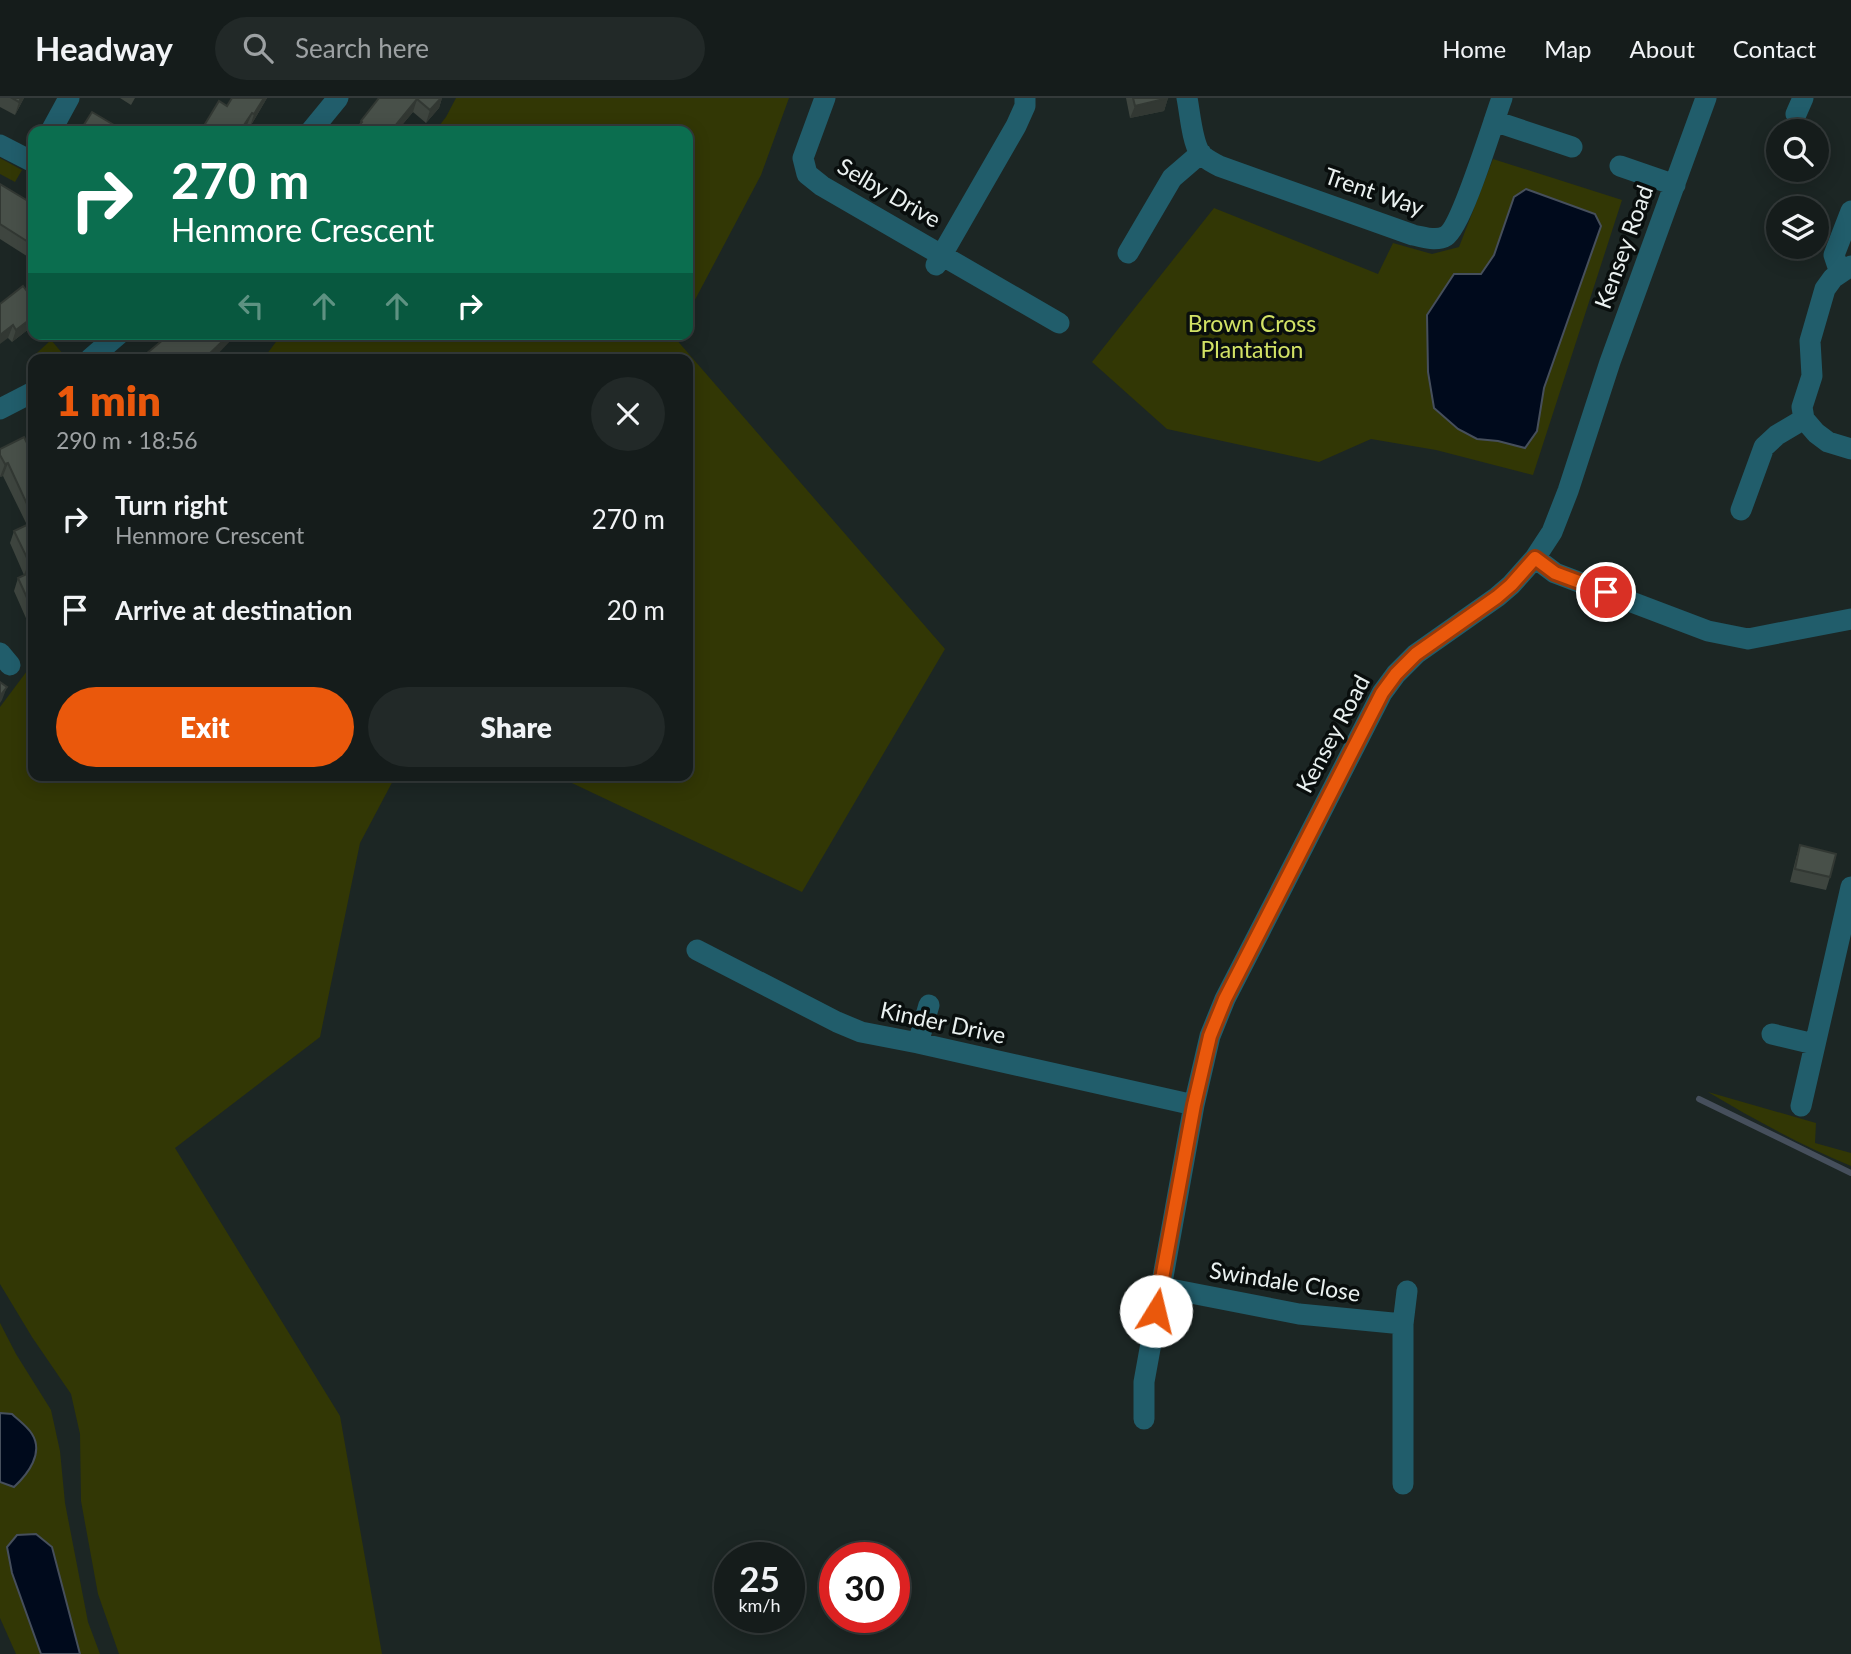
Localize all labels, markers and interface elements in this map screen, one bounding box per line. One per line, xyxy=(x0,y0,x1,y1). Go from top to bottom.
search box xyxy=(215,17,705,80)
text: Headway xyxy=(35,28,173,68)
icon: search xyxy=(239,29,277,67)
text: Search here xyxy=(295,32,429,64)
text: Home xyxy=(1442,34,1506,63)
text: Map xyxy=(1544,34,1592,63)
text: About xyxy=(1630,34,1695,63)
text: Contact xyxy=(1733,34,1816,63)
map controls xyxy=(1766,119,1829,259)
button: search xyxy=(1766,119,1829,182)
text: 270 m xyxy=(171,151,309,209)
street label: Selby Drive xyxy=(833,151,946,233)
icon: right xyxy=(56,154,147,245)
street label: Trent Way xyxy=(1321,161,1428,221)
street label: Kensey Road xyxy=(1588,181,1658,312)
button: layers xyxy=(1766,196,1829,259)
text: Henmore Crescent xyxy=(171,210,434,249)
icon: left xyxy=(232,287,270,325)
icon: ahead xyxy=(305,287,343,325)
icon: ahead xyxy=(378,287,416,325)
icon: right xyxy=(451,287,489,325)
park label: Brown Cross Plantation xyxy=(1188,309,1316,363)
text: 1 min xyxy=(56,375,161,425)
button: close xyxy=(591,377,665,451)
text: 290 m · 18:56 xyxy=(56,426,198,454)
text: Turn right xyxy=(115,489,228,521)
icon: right xyxy=(56,500,94,538)
text: 270 m xyxy=(592,503,665,535)
text: Henmore Crescent xyxy=(115,521,304,549)
pin xyxy=(1576,562,1636,622)
icon: arrive xyxy=(1587,573,1625,611)
icon: arrive xyxy=(56,591,94,629)
text: Arrive at destination xyxy=(115,594,352,626)
text: 20 m xyxy=(607,594,665,626)
street label: Kensey Road xyxy=(1289,670,1375,797)
button: Exit xyxy=(56,687,354,767)
button: Share xyxy=(368,687,665,767)
street label: Kinder Drive xyxy=(878,995,1008,1049)
street label: Swindale Close xyxy=(1208,1255,1363,1307)
position arrow xyxy=(1119,1274,1193,1348)
speed limit sign: 30 xyxy=(819,1542,910,1633)
text: 25 xyxy=(739,1557,780,1599)
text: km/h xyxy=(738,1594,781,1616)

